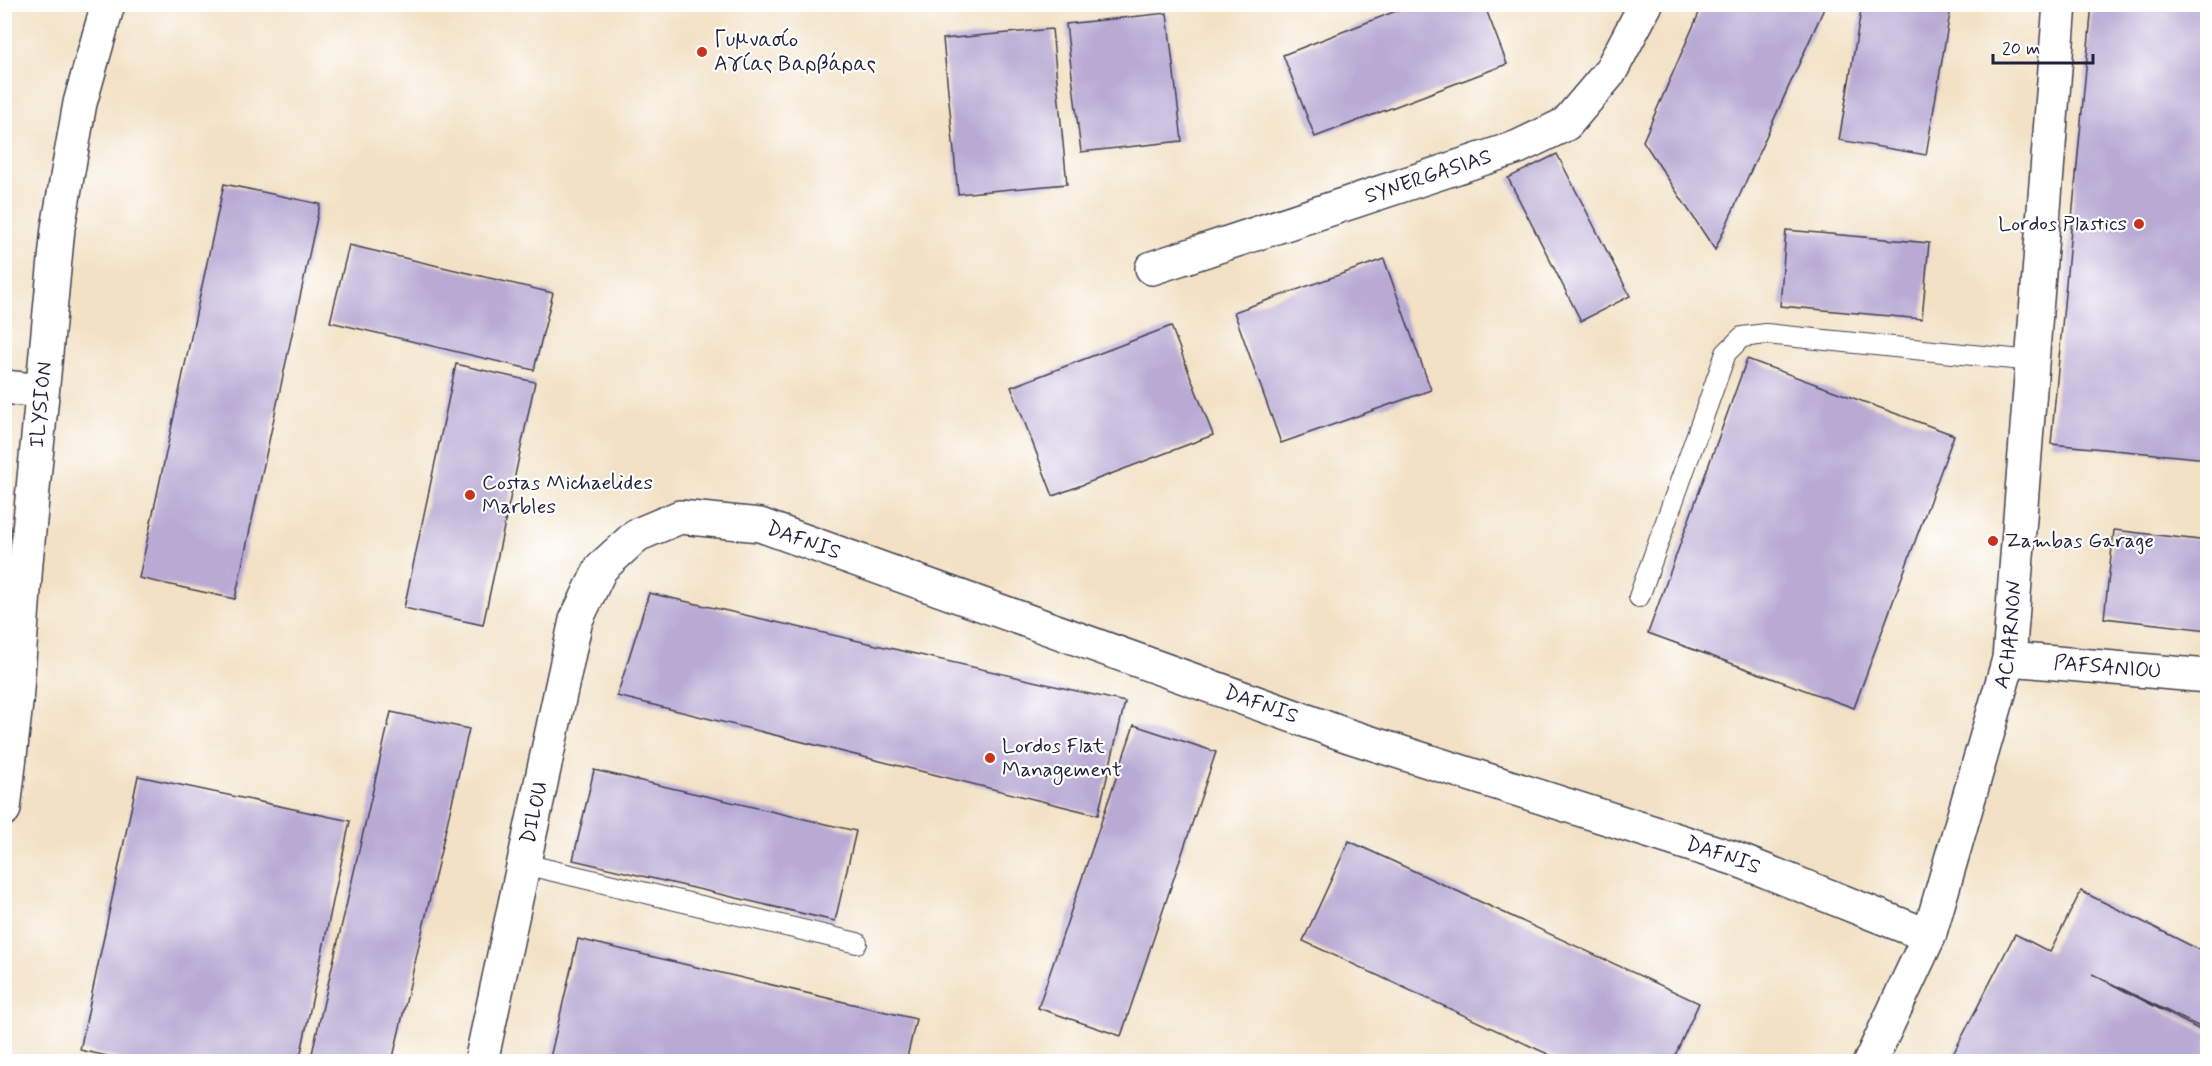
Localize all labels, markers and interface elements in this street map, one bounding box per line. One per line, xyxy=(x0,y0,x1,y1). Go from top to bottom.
place label: Γυμνασίο Αγίας Βαρβάρας xyxy=(714,26,876,78)
scale bar xyxy=(1993,27,2094,65)
text: 20 m xyxy=(2002,37,2040,61)
marker: Γυμνασίο Αγίας Βαρβάρας xyxy=(695,45,709,59)
street label: SYNERGASIAS xyxy=(1361,143,1495,211)
place label: Lordos Plastics xyxy=(1998,210,2127,238)
marker: Lordos Plastics xyxy=(2132,217,2146,231)
street label: ILYSION xyxy=(23,360,59,449)
place label: Costas Michaelides Marbles xyxy=(482,469,653,521)
marker: Costas Michaelides Marbles xyxy=(463,488,477,502)
street label: DAFNIS xyxy=(763,515,845,567)
place label: Zambas Garage xyxy=(2005,527,2154,555)
marker: Zambas Garage xyxy=(1986,534,2000,548)
street label: ACHARNON xyxy=(1987,579,2029,692)
street label: PAFSANIOU xyxy=(2053,649,2163,686)
street label: DAFNIS xyxy=(1220,678,1302,731)
place label: Lordos Flat Management xyxy=(1002,732,1122,785)
marker: Lordos Flat Management xyxy=(983,751,997,765)
street label: DILOU xyxy=(514,779,555,846)
street label: DAFNIS xyxy=(1682,830,1764,881)

